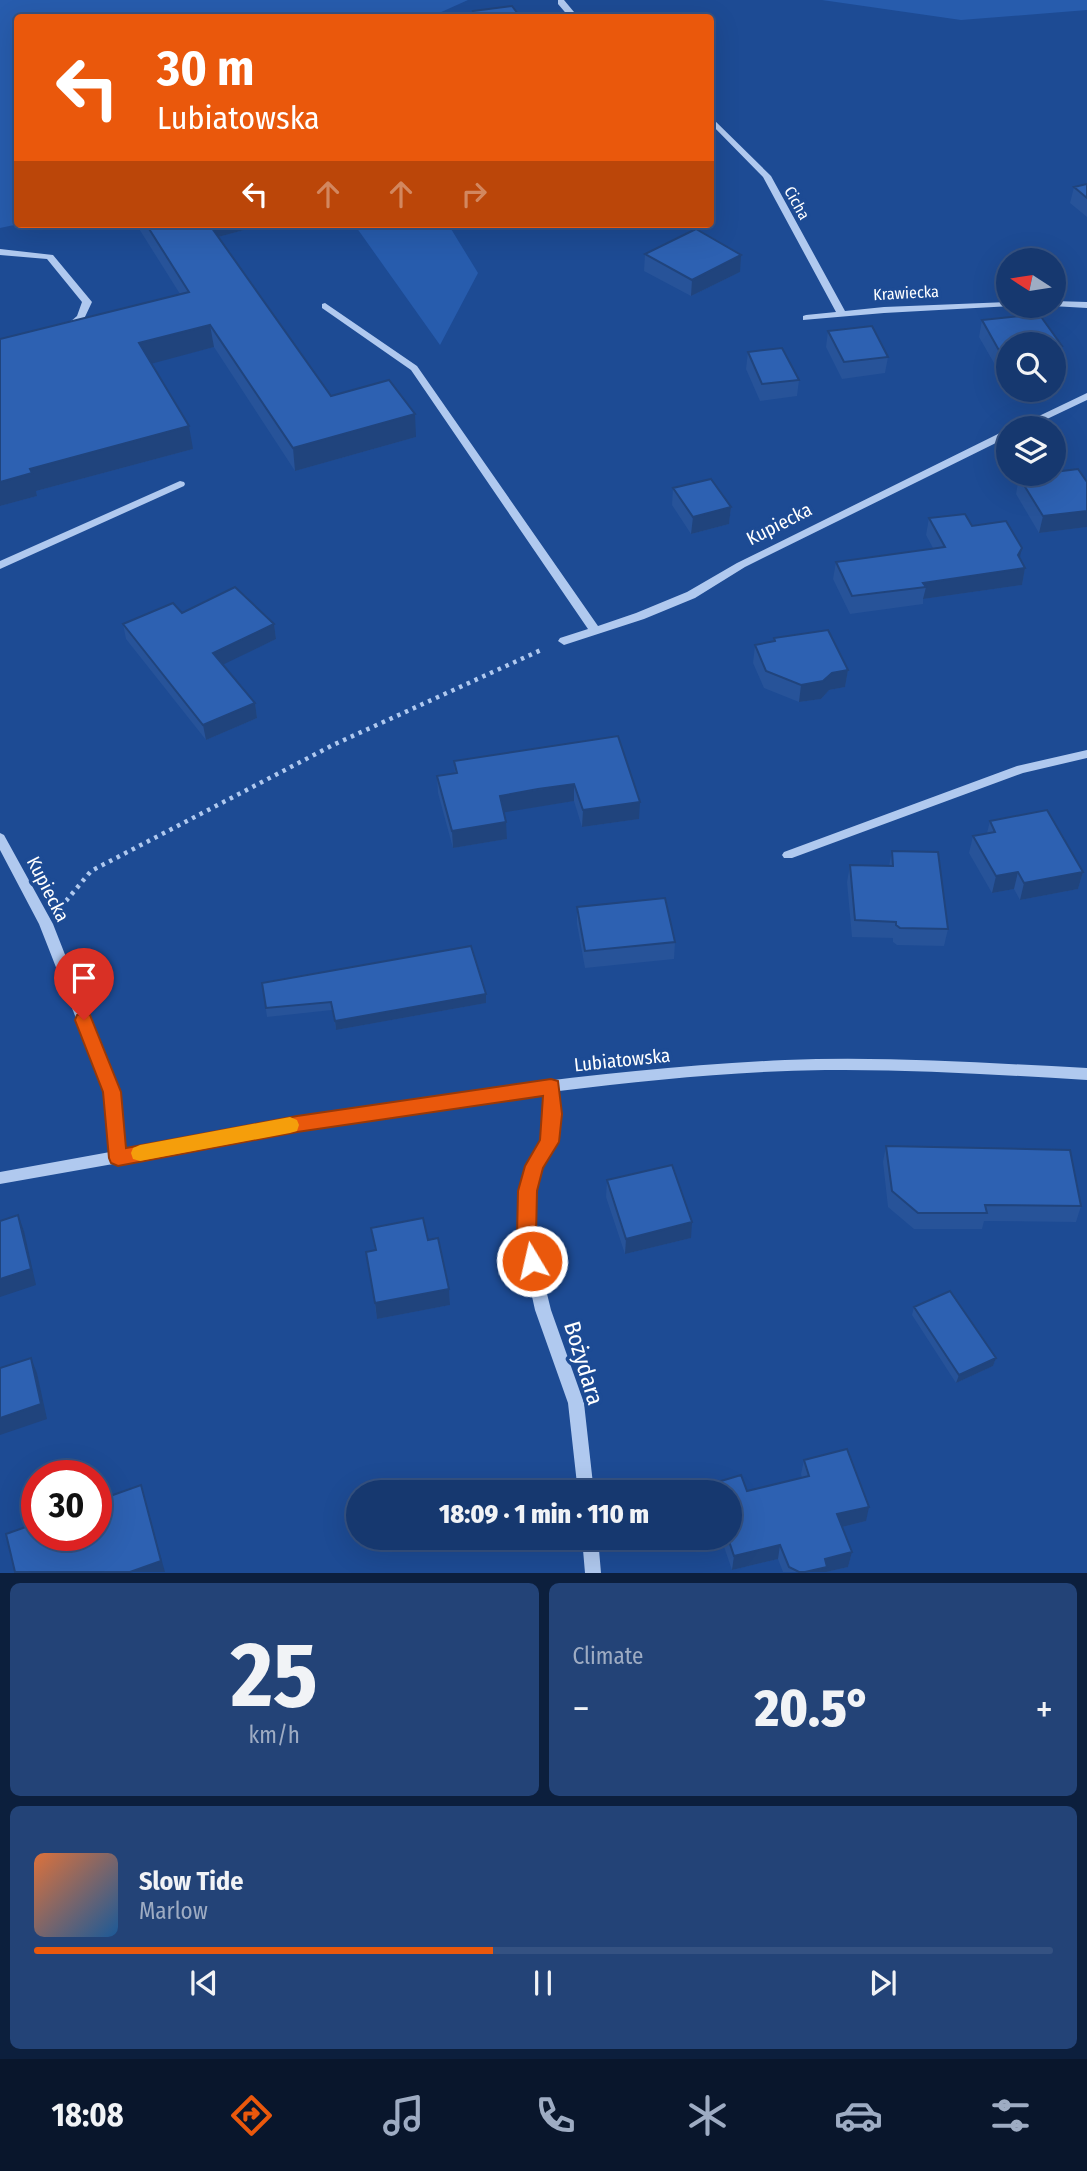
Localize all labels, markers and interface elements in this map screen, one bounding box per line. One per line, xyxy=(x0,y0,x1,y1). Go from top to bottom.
text: 30 m xyxy=(157,39,255,98)
icon: left xyxy=(42,42,133,133)
text: Lubiatowska xyxy=(157,99,320,137)
icon: left xyxy=(236,175,274,213)
icon: ahead xyxy=(309,175,347,213)
icon: ahead xyxy=(382,175,420,213)
icon: right xyxy=(455,175,493,213)
street label: Cicha xyxy=(780,183,814,223)
north arrow xyxy=(996,248,1066,318)
map controls xyxy=(996,248,1066,486)
street label: Krawiecka xyxy=(873,282,939,304)
button: search xyxy=(996,332,1066,402)
button: layers xyxy=(996,416,1066,486)
street label: Kupiecka xyxy=(743,498,815,550)
street label: Kupiecka xyxy=(22,853,74,925)
pin xyxy=(54,948,114,1020)
icon: arrive xyxy=(65,959,103,997)
street label: Lubiatowska xyxy=(573,1044,671,1076)
position arrow xyxy=(495,1224,569,1298)
street label: Bożydara xyxy=(558,1318,610,1408)
speed limit sign: 30 xyxy=(21,1460,112,1551)
text: 18:09 · 1 min · 110 m xyxy=(439,1499,649,1530)
text: 25 xyxy=(231,1621,318,1730)
text: Climate xyxy=(573,1642,643,1670)
text: 20.5° xyxy=(755,1677,870,1740)
text: − xyxy=(573,1686,590,1732)
text: + xyxy=(1036,1686,1053,1732)
text: km/h xyxy=(249,1721,300,1749)
text: Slow Tide xyxy=(139,1866,243,1897)
text: Marlow xyxy=(139,1897,208,1925)
icon: previous xyxy=(185,1964,223,2002)
icon: pause xyxy=(524,1964,562,2002)
icon: next xyxy=(864,1964,902,2002)
icon: directions xyxy=(227,2091,276,2140)
icon: music xyxy=(379,2091,428,2140)
icon: phone xyxy=(531,2091,580,2140)
icon: climate xyxy=(683,2091,732,2140)
icon: car xyxy=(834,2091,883,2140)
icon: filters xyxy=(986,2091,1035,2140)
text: 18:08 xyxy=(51,2096,124,2134)

